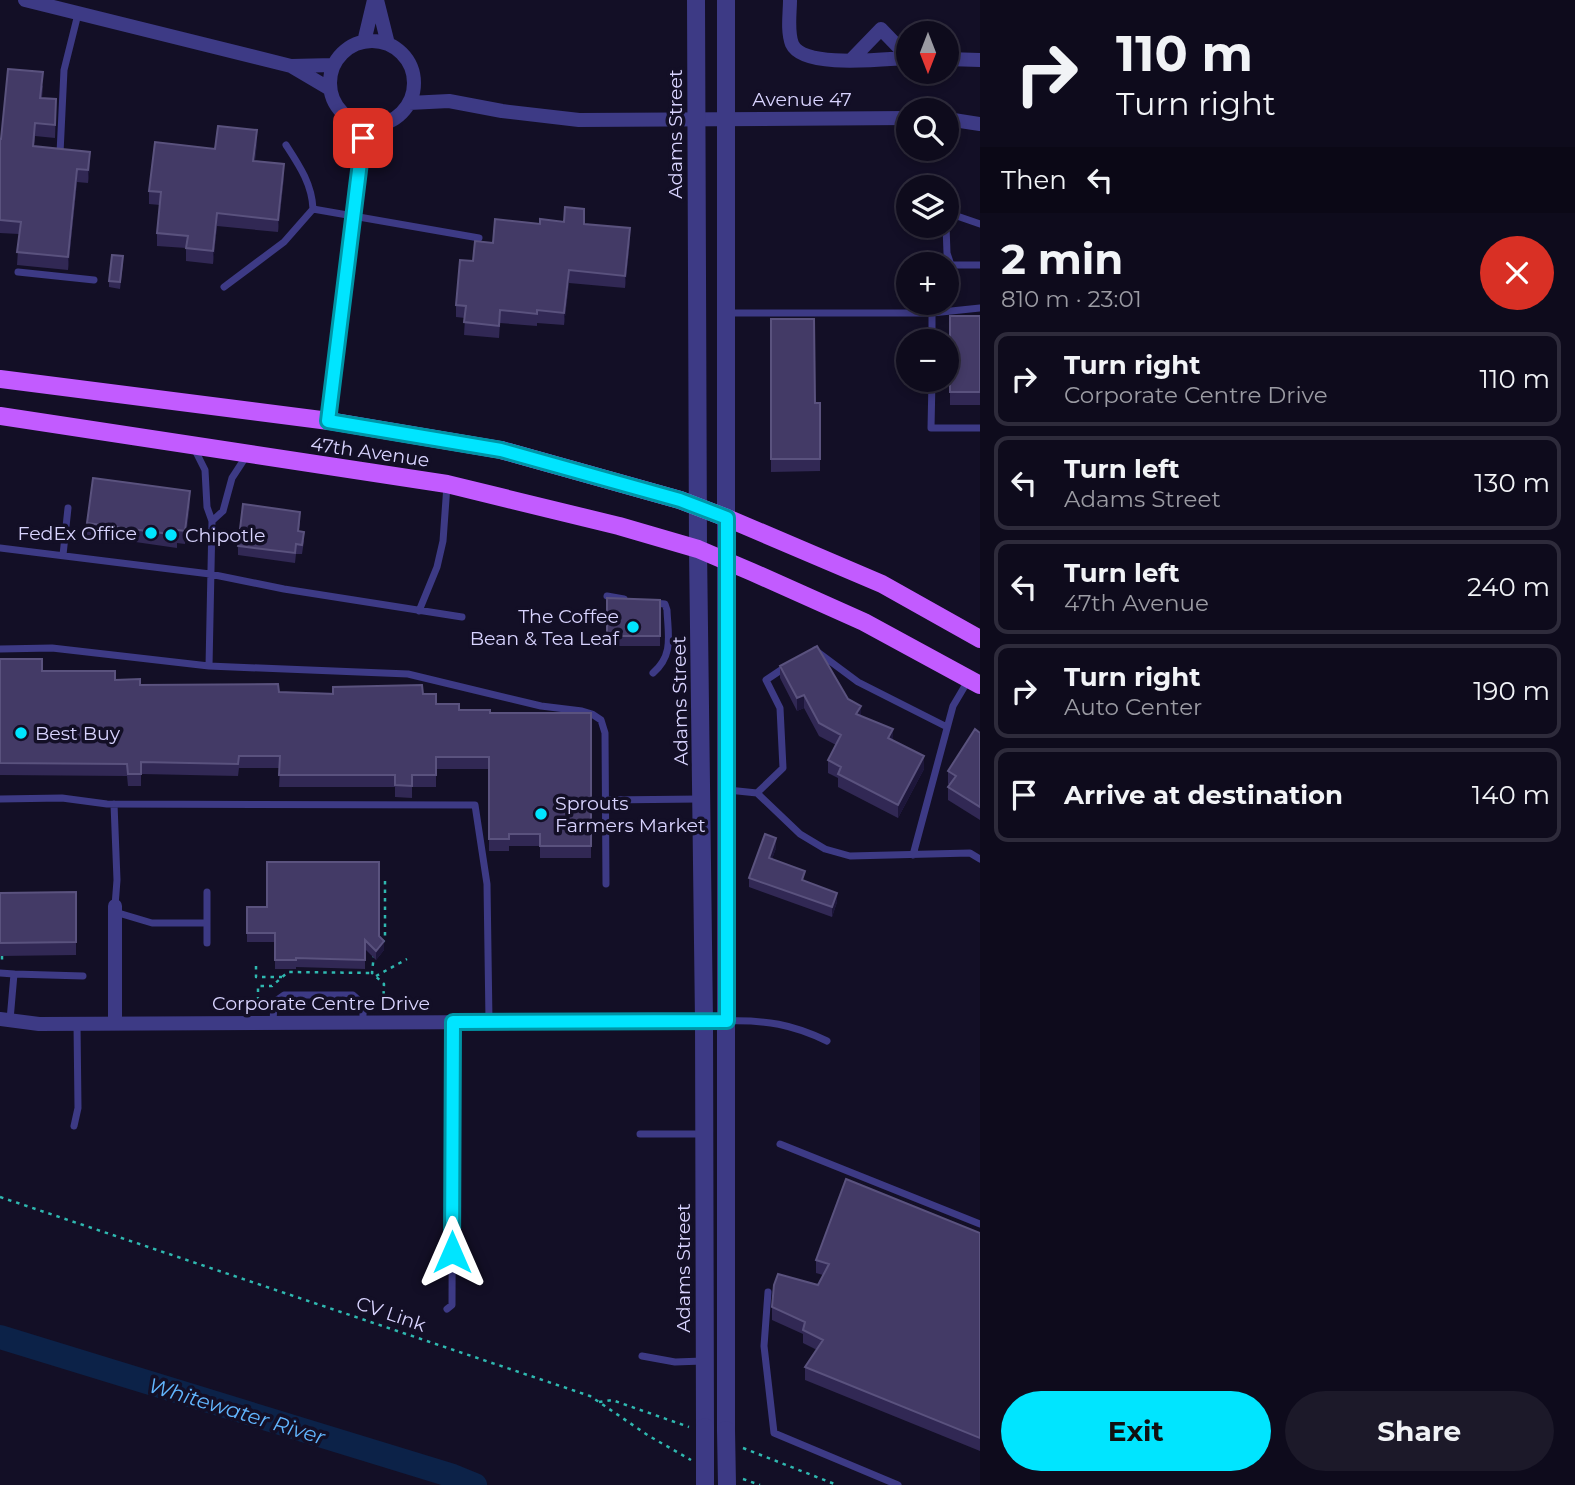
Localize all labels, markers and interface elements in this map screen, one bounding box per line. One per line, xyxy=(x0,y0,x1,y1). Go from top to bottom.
north arrow xyxy=(896,21,959,84)
map controls xyxy=(896,21,959,392)
text: 110 m xyxy=(1116,24,1253,83)
icon: right xyxy=(1001,28,1092,119)
street label: Adams Street xyxy=(664,69,687,199)
text: Turn right xyxy=(1116,84,1276,123)
street label: Avenue 47 xyxy=(752,88,852,111)
button: search xyxy=(896,98,959,161)
pin xyxy=(333,108,393,168)
icon: arrive xyxy=(344,119,382,157)
icon: left xyxy=(1081,161,1119,199)
text: Then xyxy=(1001,164,1067,196)
button: layers xyxy=(896,175,959,238)
text: 2 min xyxy=(1001,233,1123,285)
button: close xyxy=(1480,236,1554,310)
button: + xyxy=(896,252,959,315)
text: 810 m · 23:01 xyxy=(1001,285,1142,313)
button: − xyxy=(896,329,959,392)
text: Turn right xyxy=(1064,349,1200,381)
icon: right xyxy=(1005,360,1043,398)
text: 110 m xyxy=(1480,363,1550,395)
text: Corporate Centre Drive xyxy=(1064,381,1328,409)
street label: 47th Avenue xyxy=(309,432,431,472)
text: Turn left xyxy=(1064,453,1180,485)
icon: left xyxy=(1005,464,1043,502)
text: 130 m xyxy=(1474,467,1550,499)
text: Adams Street xyxy=(1064,485,1221,513)
place label: FedEx Office xyxy=(17,522,137,545)
place label: Chipotle xyxy=(185,524,266,547)
marker: FedEx Office xyxy=(143,525,159,541)
marker: Chipotle xyxy=(163,527,179,543)
text: Turn left xyxy=(1064,557,1180,589)
icon: left xyxy=(1005,568,1043,606)
text: 240 m xyxy=(1467,571,1550,603)
text: 47th Avenue xyxy=(1064,589,1209,617)
place label: The Coffee Bean & Tea Leaf xyxy=(470,605,621,650)
marker: The Coffee Bean & Tea Leaf xyxy=(625,619,641,635)
street label: Adams Street xyxy=(667,636,693,766)
text: Turn right xyxy=(1064,661,1200,693)
icon: right xyxy=(1005,672,1043,710)
text: 190 m xyxy=(1473,675,1550,707)
text: Auto Center xyxy=(1064,693,1202,721)
place label: Best Buy xyxy=(35,722,121,745)
marker: Best Buy xyxy=(13,725,29,741)
icon: arrive xyxy=(1005,776,1043,814)
text: Arrive at destination xyxy=(1064,779,1343,811)
text: 140 m xyxy=(1472,779,1550,811)
place label: Sprouts Farmers Market xyxy=(555,792,706,837)
marker: Sprouts Farmers Market xyxy=(533,806,549,822)
street label: Corporate Centre Drive xyxy=(212,992,430,1015)
street label: Adams Street xyxy=(672,1203,695,1333)
position arrow xyxy=(415,1215,489,1289)
street label: CV Link xyxy=(353,1291,429,1337)
water label: Whitewater River xyxy=(146,1372,329,1450)
button: Exit xyxy=(1001,1391,1271,1471)
button: Share xyxy=(1285,1391,1554,1471)

